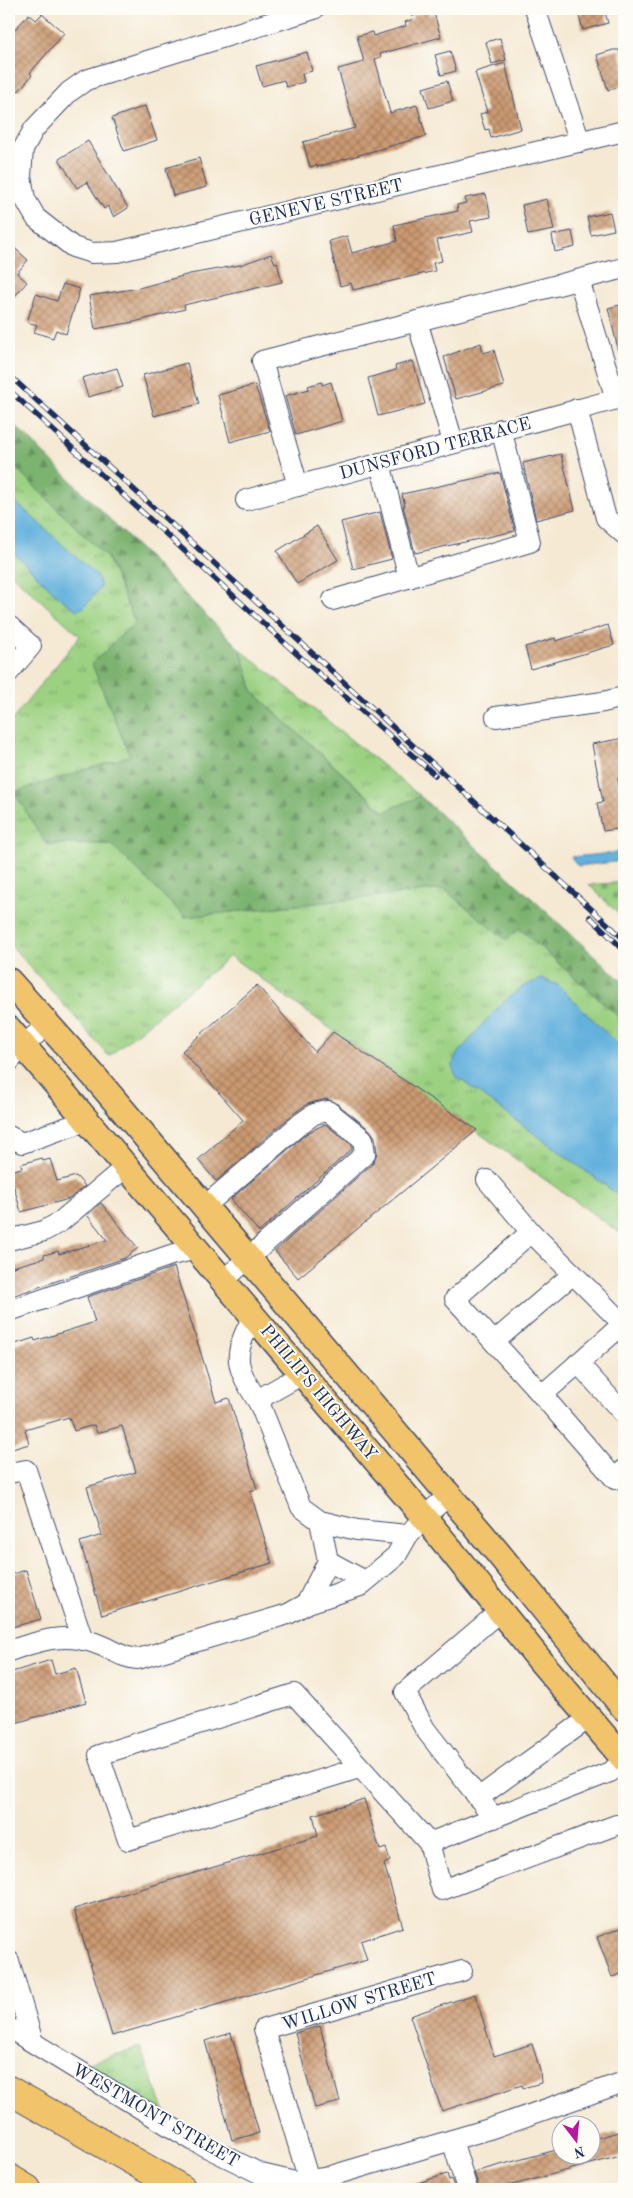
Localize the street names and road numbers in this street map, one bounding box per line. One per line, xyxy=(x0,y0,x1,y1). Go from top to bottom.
street label: GENEVE STREET xyxy=(247,176,405,229)
street label: DUNSFORD TERRACE xyxy=(338,415,533,483)
street label: PHILIPS HIGHWAY xyxy=(256,1321,380,1464)
street label: WILLOW STREET xyxy=(280,1970,439,2034)
street label: WESTMONT STREET xyxy=(69,2061,242,2171)

